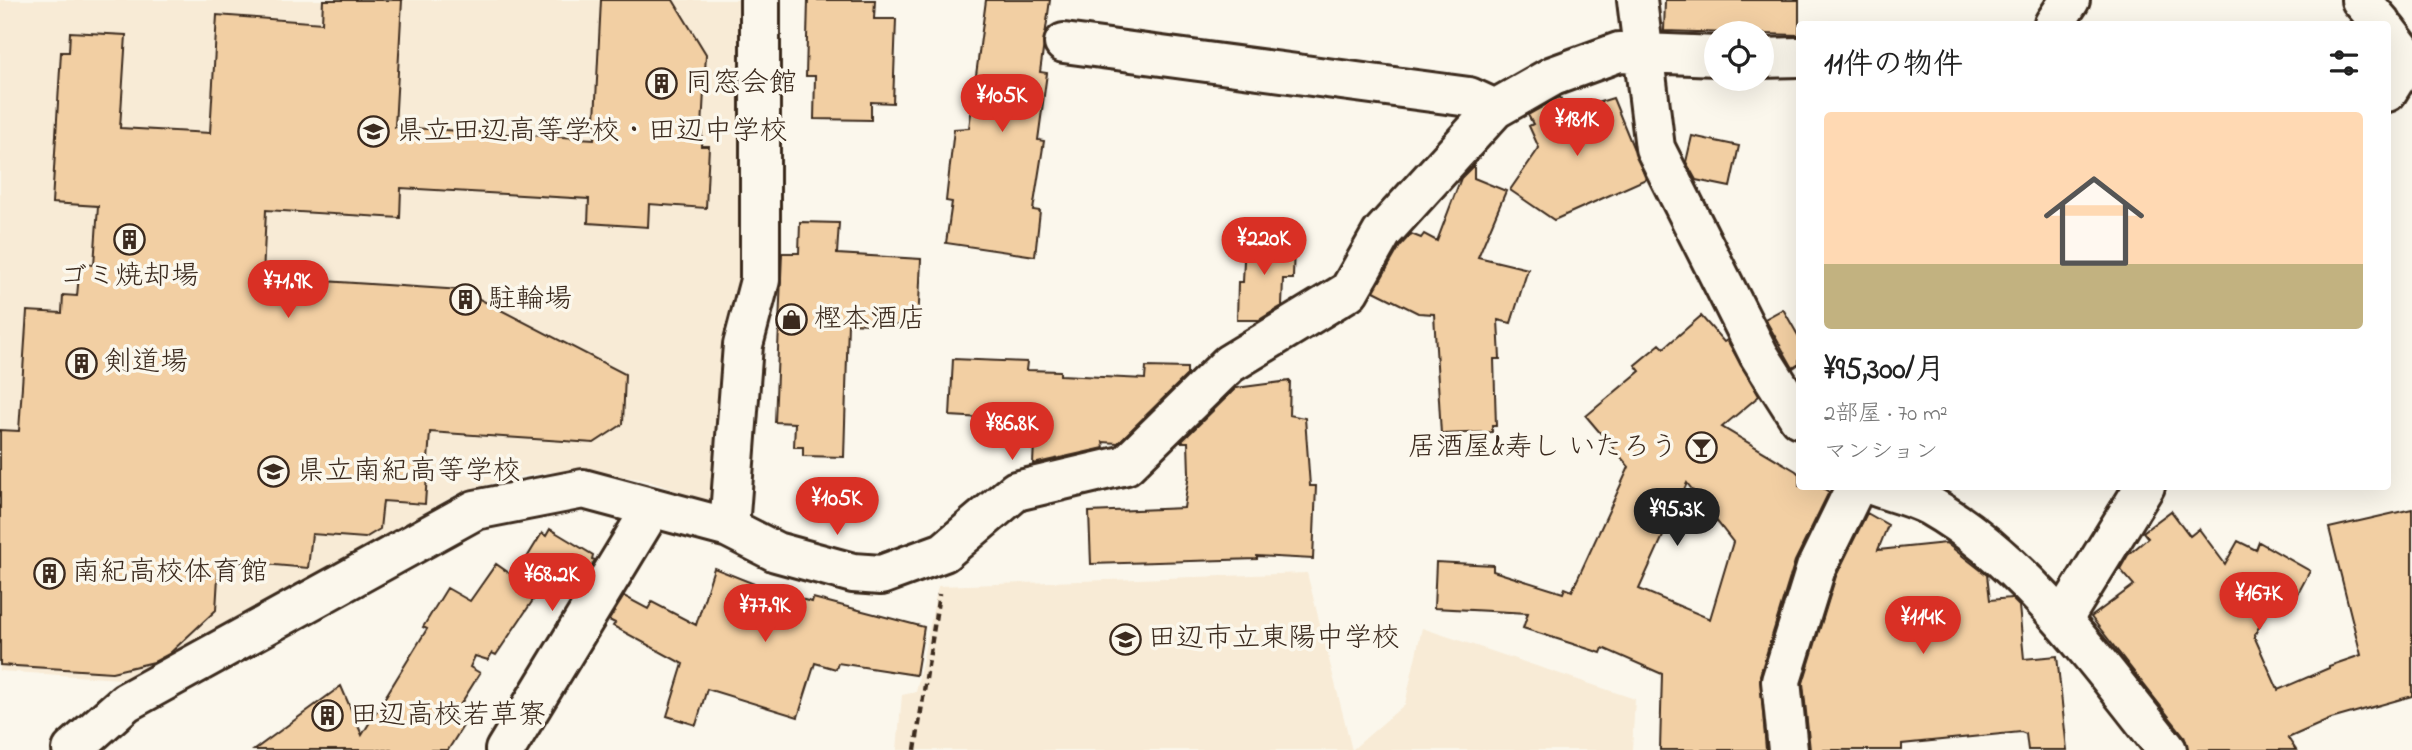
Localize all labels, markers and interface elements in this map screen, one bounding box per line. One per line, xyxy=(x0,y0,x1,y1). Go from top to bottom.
map controls xyxy=(1704,21,1774,91)
button: locate xyxy=(1704,21,1774,91)
text: 11件の物件 xyxy=(1824,44,1963,88)
icon: filters xyxy=(2325,44,2363,82)
place label: 同窓会館 xyxy=(685,64,797,105)
building icon: 同窓会館 xyxy=(645,67,679,101)
pin: ¥105K xyxy=(953,74,1051,134)
text: ¥105K xyxy=(977,80,1027,113)
pin: ¥181K xyxy=(1528,99,1626,158)
text: ¥181K xyxy=(1555,104,1599,137)
place label: 県立田辺高等学校・田辺中学校 xyxy=(396,112,788,153)
school or university icon: 県立田辺高等学校・田辺中学校 xyxy=(356,115,390,149)
icon: home xyxy=(2031,158,2157,284)
pin: ¥220K xyxy=(1215,218,1313,277)
building icon: ゴミ焼却場 xyxy=(112,223,146,257)
text: ¥220K xyxy=(1238,223,1290,256)
place label: ゴミ焼却場 xyxy=(59,257,199,298)
pin: ¥71.9K xyxy=(231,260,345,320)
text: ¥71.9K xyxy=(264,266,312,299)
place label: 駐輪場 xyxy=(488,280,572,321)
building icon: 駐輪場 xyxy=(448,283,482,317)
place label: 樫本酒店 xyxy=(814,300,926,341)
shop icon: 樫本酒店 xyxy=(774,303,808,337)
place label: 剣道場 xyxy=(104,343,188,384)
building icon: 剣道場 xyxy=(64,346,98,380)
text: ¥95,300/月 xyxy=(1824,349,1945,393)
text: 2部屋 · 70 m² xyxy=(1824,398,1948,431)
pin: ¥86.8K xyxy=(955,402,1069,462)
text: ¥86.8K xyxy=(986,408,1038,441)
place label: 居酒屋&寿し いたろう xyxy=(1408,428,1678,469)
bar icon: 居酒屋&寿し いたろう xyxy=(1684,431,1718,465)
text: マンション xyxy=(1824,436,1938,469)
place label: 県立南紀高等学校 xyxy=(297,452,521,493)
school or university icon: 県立南紀高等学校 xyxy=(257,455,291,489)
pin: ¥105K xyxy=(788,477,886,537)
text: ¥105K xyxy=(812,483,862,516)
pin: ¥95.3K xyxy=(1620,489,1734,548)
text: ¥95.3K xyxy=(1650,494,1704,527)
place label: 南紀高校体育館 xyxy=(72,553,268,594)
pin: ¥68.2K xyxy=(495,554,609,613)
building icon: 南紀高校体育館 xyxy=(32,556,66,590)
text: ¥68.2K xyxy=(525,559,580,592)
pin: ¥167K xyxy=(2210,572,2308,632)
text: ¥167K xyxy=(2235,578,2283,611)
pin: ¥77.9K xyxy=(708,584,822,644)
text: ¥77.9K xyxy=(740,590,790,623)
pin: ¥114K xyxy=(1874,596,1972,656)
text: ¥114K xyxy=(1901,602,1945,635)
place label: 田辺市立東陽中学校 xyxy=(1148,619,1400,660)
school or university icon: 田辺市立東陽中学校 xyxy=(1108,622,1142,656)
place label: 田辺高校若草寮 xyxy=(350,696,546,737)
building icon: 田辺高校若草寮 xyxy=(310,699,344,733)

